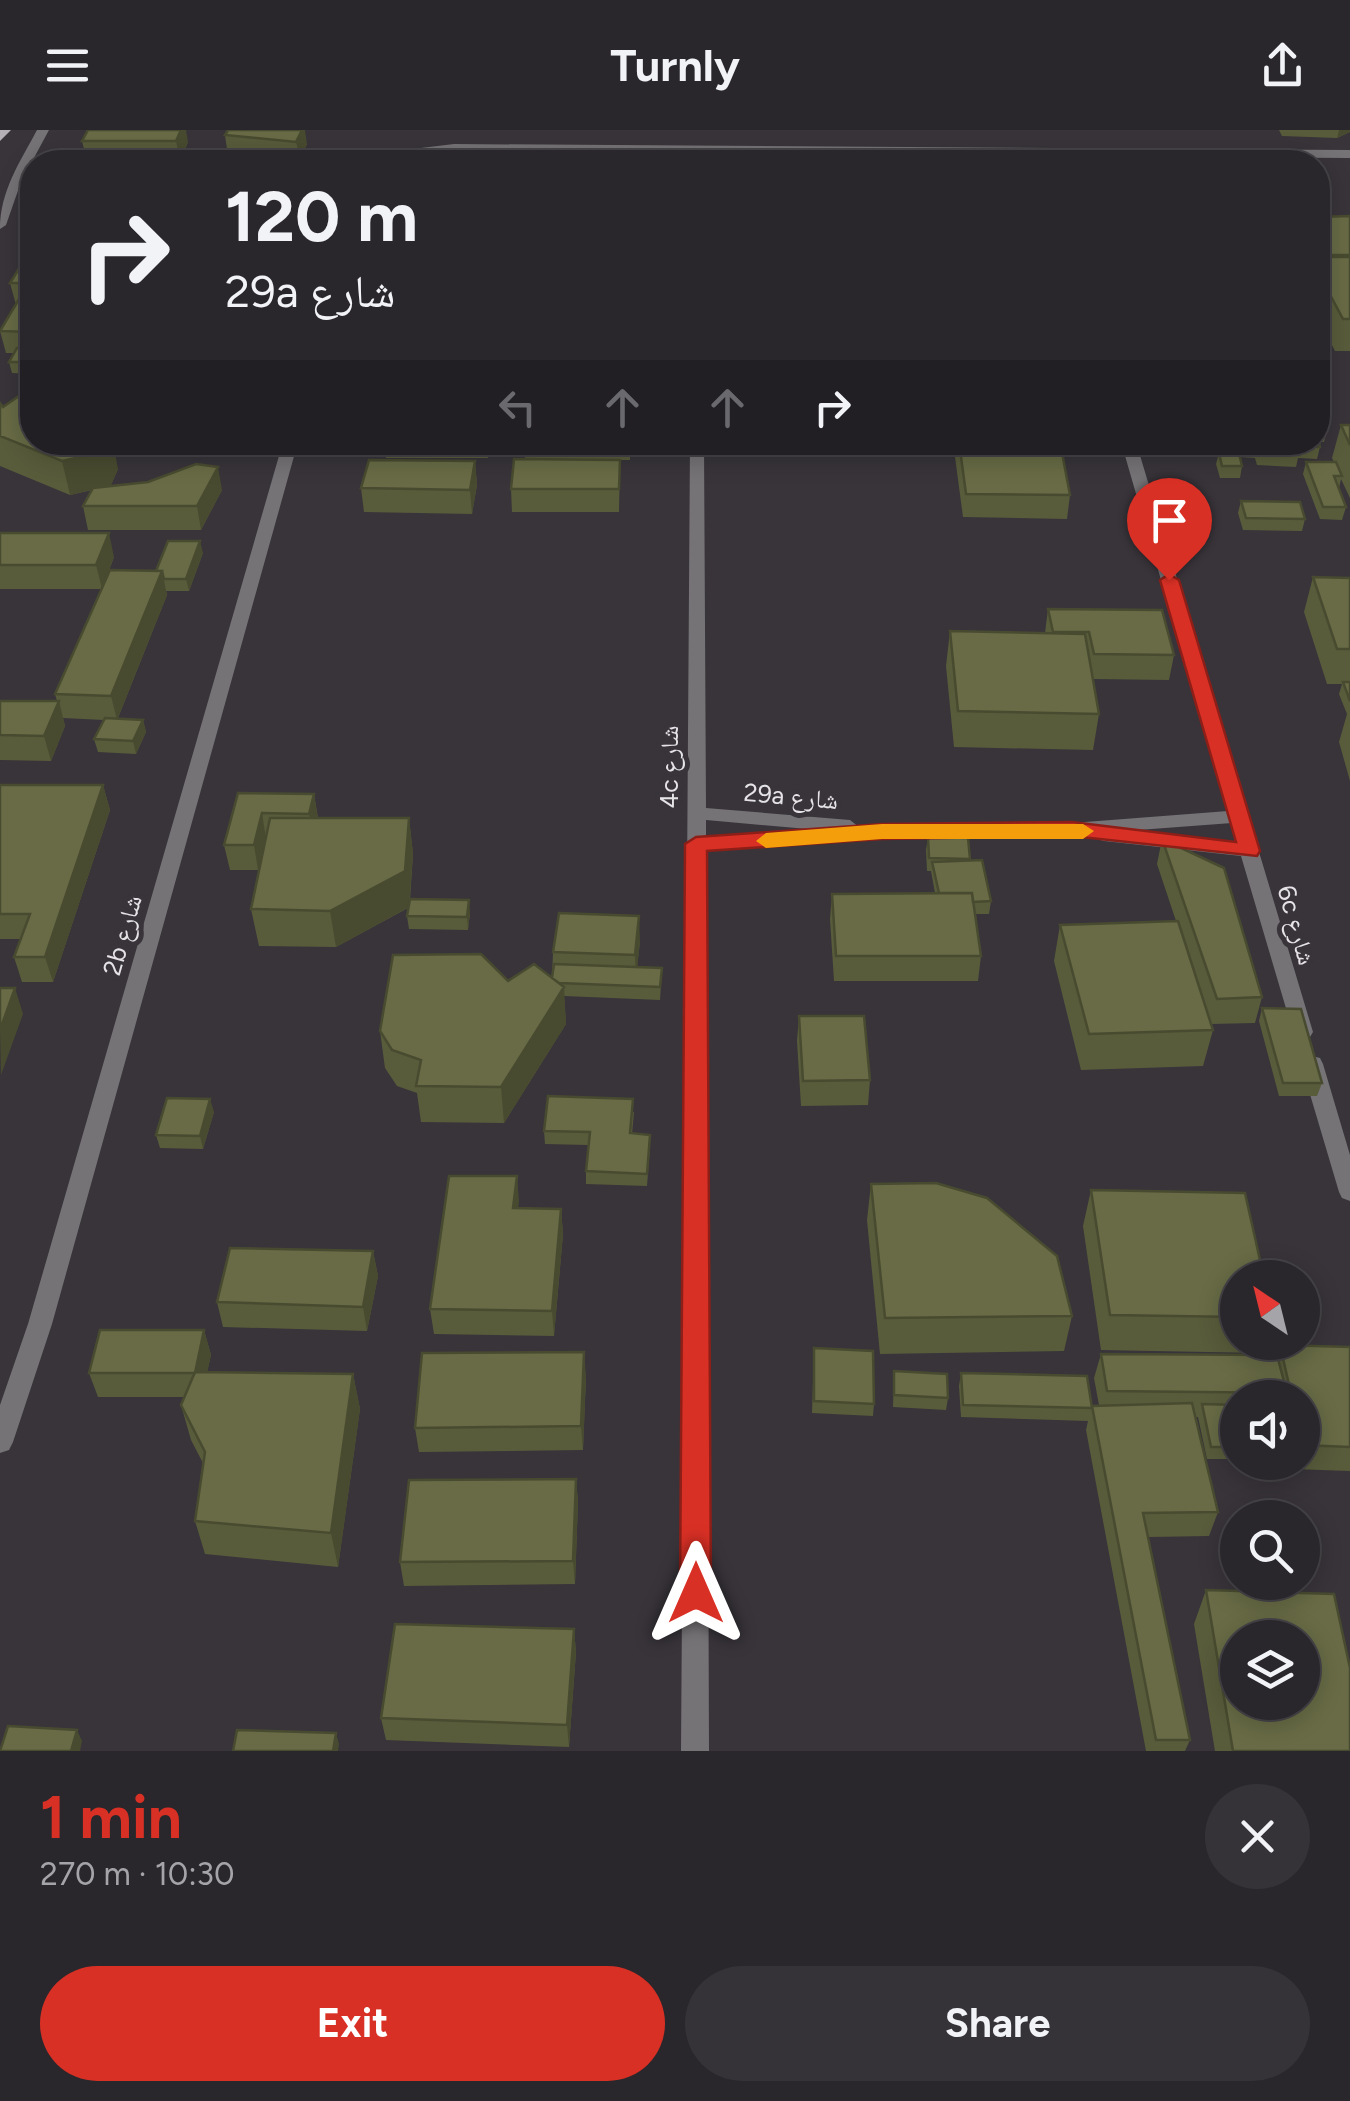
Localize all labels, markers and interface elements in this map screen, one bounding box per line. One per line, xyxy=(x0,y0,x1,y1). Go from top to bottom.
icon: menu xyxy=(40,38,95,93)
text: Turnly xyxy=(610,38,740,92)
icon: share xyxy=(1255,38,1310,93)
text: 120 m xyxy=(225,174,418,259)
icon: right xyxy=(60,190,190,320)
text: 29a شارع xyxy=(225,264,395,318)
icon: left xyxy=(490,380,545,435)
icon: ahead xyxy=(595,380,650,435)
icon: ahead xyxy=(700,380,755,435)
icon: right xyxy=(805,380,860,435)
pin xyxy=(1127,478,1212,581)
icon: arrive xyxy=(1142,493,1197,548)
street label: 4c شارع xyxy=(654,726,685,808)
street label: 29a شارع xyxy=(742,777,839,816)
street label: 6c شارع xyxy=(1270,882,1323,969)
street label: 2b شارع xyxy=(96,891,149,979)
north arrow xyxy=(1220,1260,1320,1360)
map controls xyxy=(1220,1260,1320,1720)
button: sound xyxy=(1220,1380,1320,1480)
button: search xyxy=(1220,1500,1320,1600)
position arrow xyxy=(644,1541,748,1645)
button: layers xyxy=(1220,1620,1320,1720)
text: 1 min xyxy=(40,1781,182,1853)
button: close xyxy=(1205,1784,1310,1889)
text: 270 m · 10:30 xyxy=(40,1855,234,1893)
button: Exit xyxy=(40,1966,665,2081)
button: Share xyxy=(685,1966,1310,2081)

